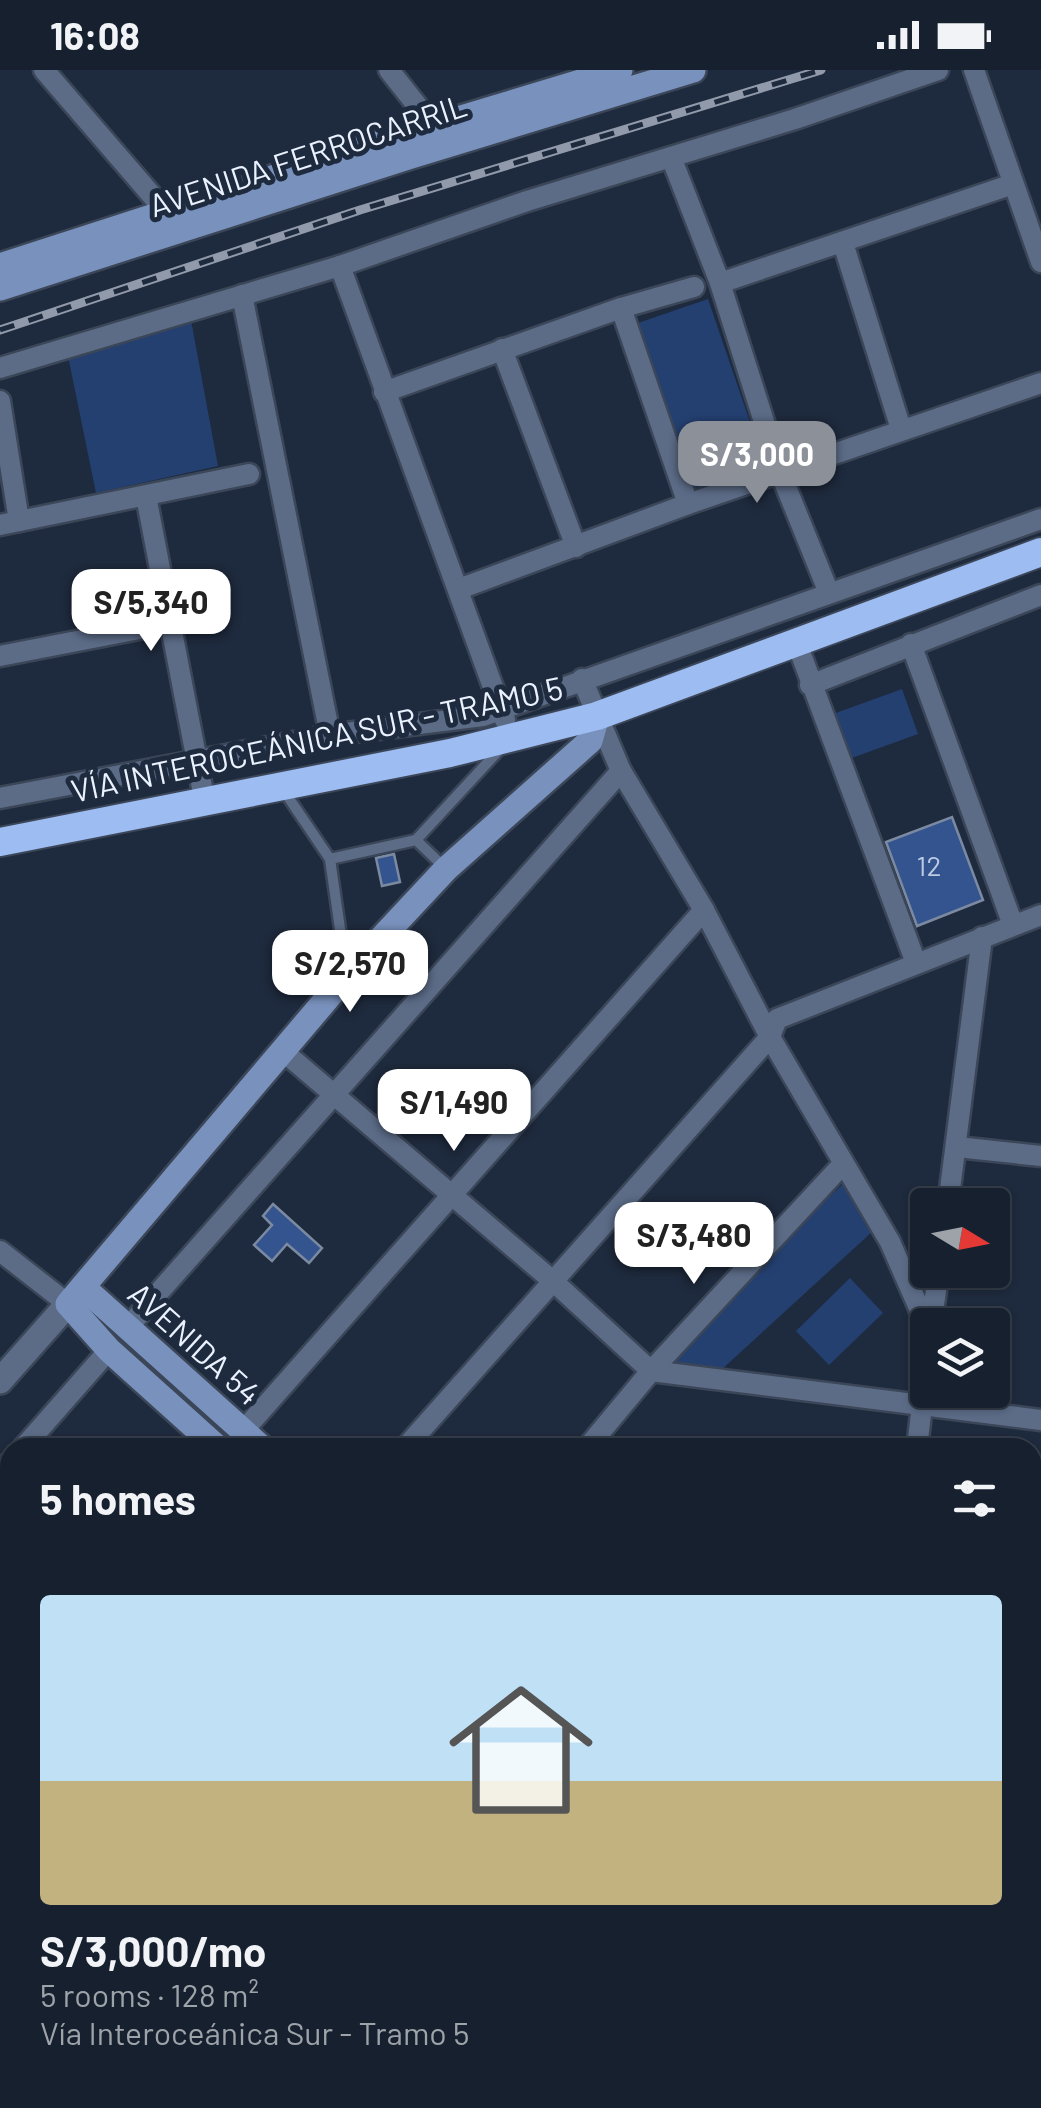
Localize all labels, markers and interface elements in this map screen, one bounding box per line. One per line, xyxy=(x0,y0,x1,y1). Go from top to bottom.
text: 16:08 xyxy=(50,12,140,58)
street label: AVENIDA FERROCARRIL xyxy=(144,85,471,223)
pin: S/3,000 xyxy=(665,421,849,506)
text: S/3,000 xyxy=(700,434,814,472)
pin: S/5,340 xyxy=(59,569,243,654)
text: S/5,340 xyxy=(94,582,208,620)
street label: VÍA INTEROCEÁNICA SUR - TRAMO 5 xyxy=(67,667,566,809)
house number: 12 xyxy=(917,848,941,882)
pin: S/2,570 xyxy=(258,930,442,1015)
text: S/2,570 xyxy=(294,943,406,981)
pin: S/1,490 xyxy=(362,1069,546,1154)
text: S/1,490 xyxy=(400,1082,508,1120)
north arrow xyxy=(910,1188,1010,1288)
map controls xyxy=(910,1188,1010,1408)
pin: S/3,480 xyxy=(602,1202,786,1287)
text: S/3,480 xyxy=(637,1215,751,1253)
street label: AVENIDA 54 xyxy=(121,1273,269,1412)
button: layers xyxy=(910,1308,1010,1408)
icon: filters xyxy=(947,1471,1002,1526)
text: 5 homes xyxy=(40,1473,196,1523)
icon: home xyxy=(431,1660,611,1840)
text: S/3,000/mo xyxy=(40,1925,266,1975)
text: 5 rooms · 128 m² xyxy=(40,1975,259,2013)
text: Vía Interoceánica Sur - Tramo 5 xyxy=(40,2013,470,2051)

